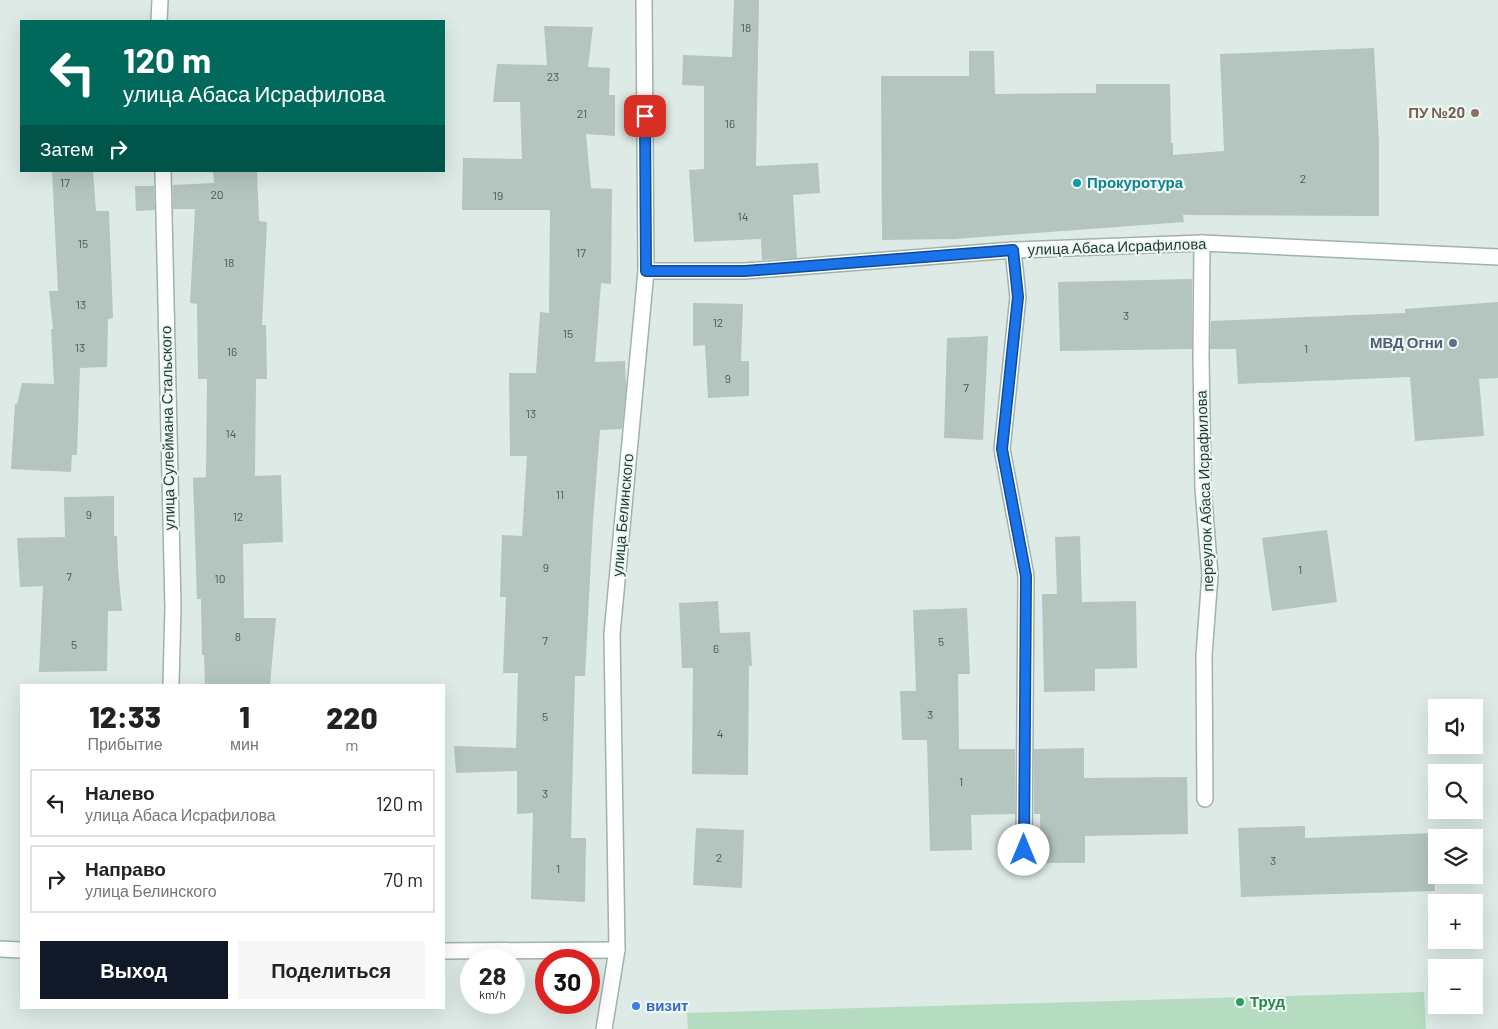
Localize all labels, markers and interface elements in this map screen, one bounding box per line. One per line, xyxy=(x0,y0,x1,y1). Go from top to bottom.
house number: 18 xyxy=(741,20,751,34)
text: 120 m xyxy=(123,38,211,80)
icon: left xyxy=(40,40,105,105)
house number: 23 xyxy=(547,69,559,83)
text: улица Абаса Исрафилова xyxy=(123,80,385,106)
pin xyxy=(624,95,666,137)
icon: arrive xyxy=(631,102,659,130)
place label: ПУ №20 xyxy=(1408,103,1465,121)
house number: 21 xyxy=(577,106,587,120)
marker: ПУ №20 xyxy=(1469,107,1481,119)
house number: 16 xyxy=(725,116,735,130)
icon: right xyxy=(104,135,132,163)
text: Затем xyxy=(40,137,94,160)
house number: 2 xyxy=(1300,171,1306,185)
place label: Прокуротура xyxy=(1087,173,1184,191)
house number: 17 xyxy=(60,175,70,189)
marker: Прокуротура xyxy=(1071,177,1083,189)
house number: 20 xyxy=(210,187,224,201)
house number: 19 xyxy=(493,188,503,202)
house number: 14 xyxy=(738,209,748,223)
street label: улица Абаса Исрафилова xyxy=(1027,234,1207,258)
house number: 15 xyxy=(78,236,88,250)
house number: 17 xyxy=(576,245,586,259)
house number: 18 xyxy=(224,255,234,269)
house number: 13 xyxy=(76,297,86,311)
house number: 3 xyxy=(1123,308,1129,322)
house number: 12 xyxy=(713,315,723,329)
street label: улица Сулеймана Стальского xyxy=(156,326,178,530)
house number: 15 xyxy=(563,326,573,340)
place label: МВД Огни xyxy=(1370,333,1443,351)
marker: МВД Огни xyxy=(1447,337,1459,349)
house number: 13 xyxy=(75,340,85,354)
house number: 1 xyxy=(1304,341,1308,355)
house number: 16 xyxy=(227,344,237,358)
house number: 9 xyxy=(725,371,731,385)
house number: 7 xyxy=(963,380,969,394)
street label: переулок Абаса Исрафилова xyxy=(1191,389,1217,592)
house number: 13 xyxy=(526,406,536,420)
house number: 14 xyxy=(226,426,236,440)
street label: улица Белинского xyxy=(608,453,636,577)
house number: 11 xyxy=(556,487,564,501)
house number: 9 xyxy=(86,507,92,521)
house number: 12 xyxy=(233,509,243,523)
house number: 9 xyxy=(543,560,549,574)
house number: 1 xyxy=(1298,562,1302,576)
house number: 7 xyxy=(66,569,72,583)
house number: 10 xyxy=(215,571,225,585)
house number: 8 xyxy=(235,629,241,643)
house number: 7 xyxy=(542,633,548,647)
house number: 5 xyxy=(938,634,944,648)
house number: 5 xyxy=(71,637,77,651)
house number: 6 xyxy=(713,641,719,655)
text: 12:33 xyxy=(89,698,161,734)
text: 1 xyxy=(239,698,250,734)
text: 220 xyxy=(326,699,378,735)
map controls xyxy=(1428,699,1483,1014)
button: sound xyxy=(1428,699,1483,754)
house number: 3 xyxy=(927,707,933,721)
house number: 5 xyxy=(542,709,548,723)
house number: 4 xyxy=(717,726,723,740)
text: Прибытие xyxy=(87,734,163,753)
text: мин xyxy=(230,734,259,753)
text: m xyxy=(345,735,359,754)
button: search xyxy=(1428,764,1483,819)
house number: 1 xyxy=(959,774,963,788)
text: Налево xyxy=(85,781,155,804)
house number: 3 xyxy=(542,786,548,800)
icon: left xyxy=(42,789,70,817)
text: 120 m xyxy=(376,792,423,815)
text: улица Абаса Исрафилова xyxy=(85,805,276,824)
position arrow xyxy=(997,823,1049,875)
button: layers xyxy=(1428,829,1483,884)
house number: 2 xyxy=(716,850,722,864)
house number: 3 xyxy=(1270,853,1276,867)
text: Направо xyxy=(85,857,166,880)
house number: 1 xyxy=(556,861,560,875)
icon: right xyxy=(42,865,70,893)
text: 70 m xyxy=(384,868,423,891)
text: улица Белинского xyxy=(85,881,217,900)
button: + xyxy=(1428,894,1483,949)
button: Выход xyxy=(40,941,228,999)
button: Поделиться xyxy=(238,941,425,999)
speed limit sign: 30 xyxy=(535,949,600,1014)
button: − xyxy=(1428,959,1483,1014)
text: 28 xyxy=(479,960,506,990)
text: km/h xyxy=(479,987,506,1001)
place label: Труд xyxy=(1250,992,1286,1010)
place label: визит xyxy=(646,996,688,1014)
marker: Труд xyxy=(1234,996,1246,1008)
marker: визит xyxy=(630,1000,642,1012)

